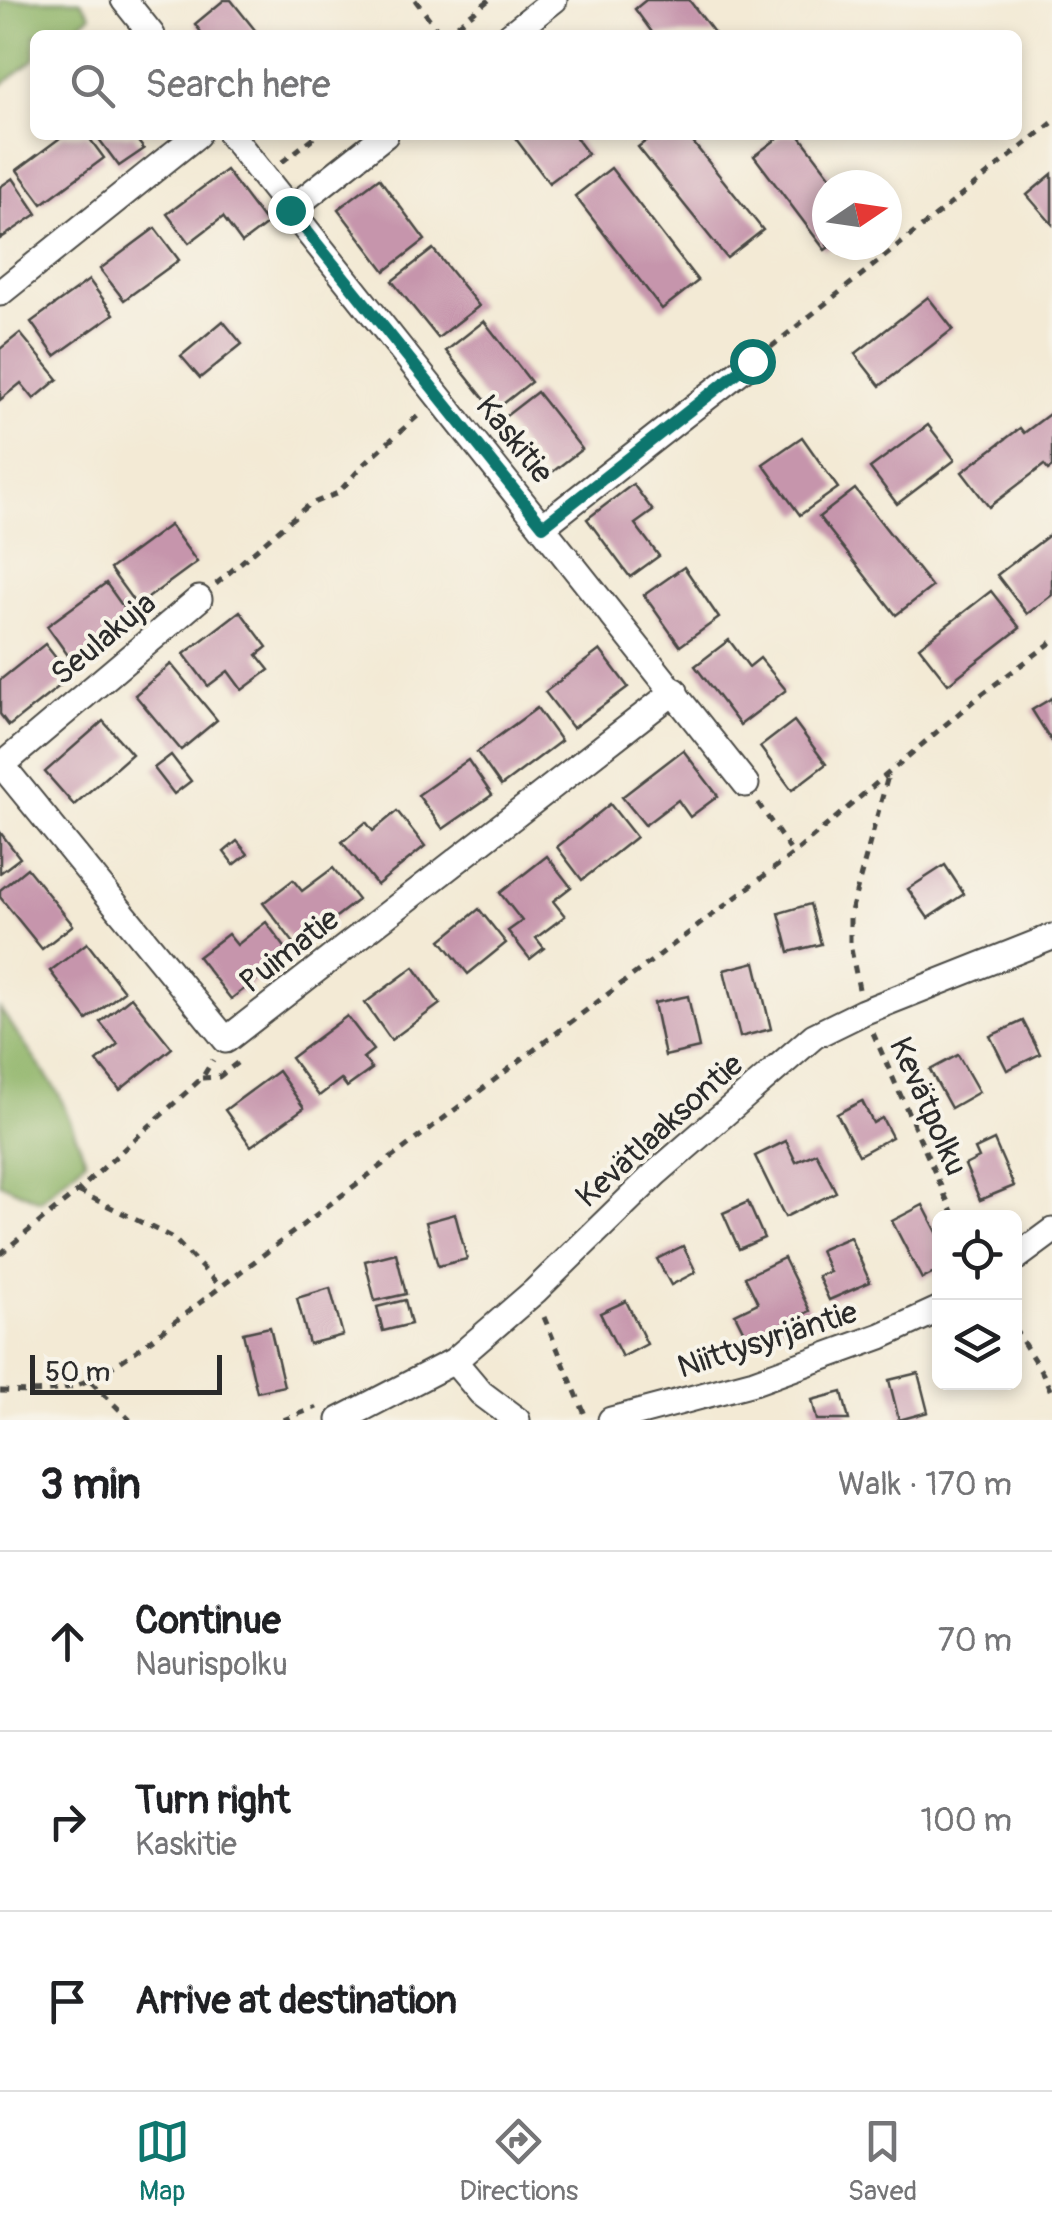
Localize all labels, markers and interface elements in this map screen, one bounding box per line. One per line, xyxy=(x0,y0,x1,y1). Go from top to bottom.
search box xyxy=(30,30,1022,140)
icon: search xyxy=(65,58,120,113)
text: Search here xyxy=(145,61,331,109)
north arrow xyxy=(812,170,902,260)
route end xyxy=(268,188,314,234)
route start xyxy=(730,339,776,385)
street label: Kaskitie xyxy=(467,387,562,492)
street label: Seulakuja xyxy=(43,583,164,694)
street label: Puimatie xyxy=(232,899,348,1002)
street label: Kevätpolku xyxy=(880,1031,976,1182)
street label: Kevätlaaksontie xyxy=(568,1045,752,1216)
map controls xyxy=(932,1210,1022,1390)
button: locate xyxy=(932,1210,1022,1300)
street label: Niittysyrjäntie xyxy=(672,1292,862,1388)
button: layers xyxy=(932,1300,1022,1390)
scale bar xyxy=(30,1350,222,1394)
text: 50 m xyxy=(45,1355,110,1390)
text: 3 min xyxy=(40,1459,141,1511)
text: Walk · 170 m xyxy=(838,1465,1012,1505)
text: Continue xyxy=(135,1597,281,1645)
icon: ahead xyxy=(40,1614,95,1669)
text: 70 m xyxy=(938,1621,1012,1661)
text: Naurispolku xyxy=(135,1645,288,1685)
text: Turn right xyxy=(135,1777,290,1825)
icon: right xyxy=(40,1794,95,1849)
text: 100 m xyxy=(920,1801,1012,1841)
text: Kaskitie xyxy=(135,1825,237,1865)
icon: arrive xyxy=(40,1974,95,2029)
text: Arrive at destination xyxy=(135,1977,457,2025)
tab: Map xyxy=(135,2114,190,2209)
tab: Directions xyxy=(459,2114,578,2209)
tab: Saved xyxy=(848,2114,917,2209)

